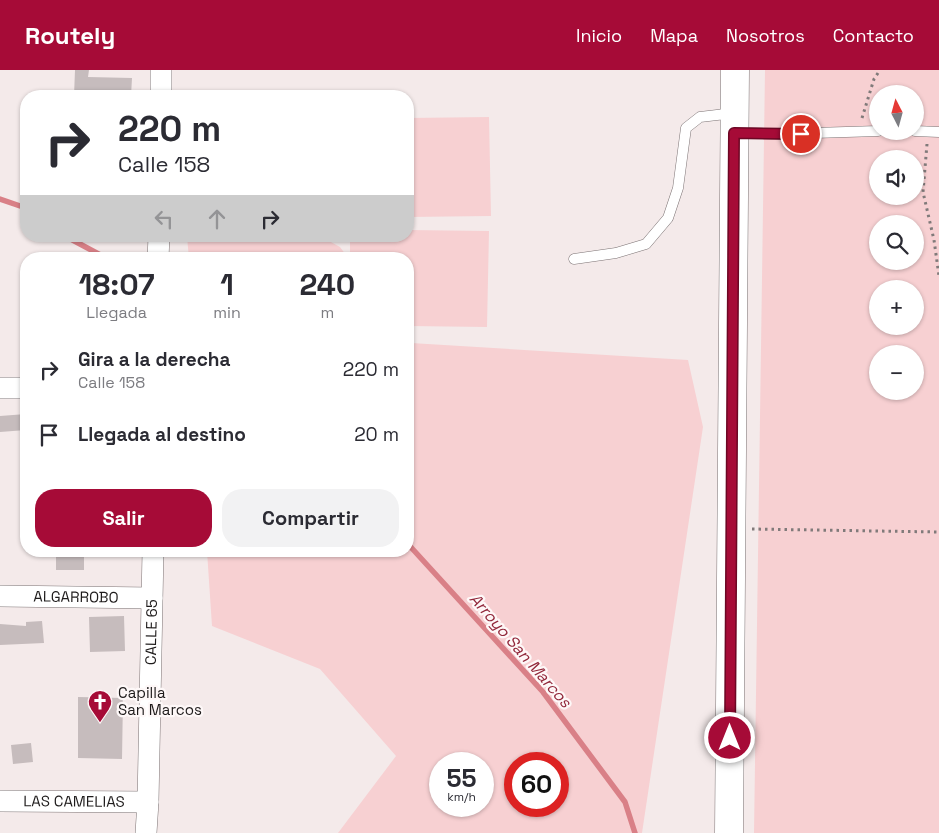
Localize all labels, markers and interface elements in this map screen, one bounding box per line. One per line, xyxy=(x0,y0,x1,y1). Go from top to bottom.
text: Routely xyxy=(25,20,115,51)
text: Inicio xyxy=(576,24,622,47)
text: Mapa xyxy=(650,24,698,47)
text: Nosotros xyxy=(726,24,805,47)
text: Contacto xyxy=(833,24,914,47)
north arrow xyxy=(869,85,924,140)
map controls xyxy=(869,85,924,400)
text: 220 m xyxy=(118,107,221,151)
icon: right xyxy=(35,110,100,175)
pin xyxy=(780,113,822,155)
icon: arrive xyxy=(787,120,815,148)
text: Calle 158 xyxy=(118,150,210,178)
button: sound xyxy=(869,150,924,205)
icon: left xyxy=(150,205,178,233)
icon: ahead xyxy=(203,205,231,233)
icon: right xyxy=(256,205,284,233)
button: search xyxy=(869,215,924,270)
text: 18:07 xyxy=(79,265,155,304)
text: 1 xyxy=(220,265,234,304)
text: 240 xyxy=(299,265,355,304)
button: + xyxy=(869,280,924,335)
text: Llegada xyxy=(86,302,147,323)
text: min xyxy=(213,302,241,323)
text: m xyxy=(320,302,334,323)
button: − xyxy=(869,345,924,400)
text: Gira a la derecha xyxy=(78,347,230,372)
icon: right xyxy=(35,356,63,384)
text: 220 m xyxy=(343,357,399,382)
text: Calle 158 xyxy=(78,372,145,393)
icon: arrive xyxy=(35,421,63,449)
text: Llegada al destino xyxy=(78,422,246,447)
text: 20 m xyxy=(354,422,399,447)
button: Salir xyxy=(35,489,212,547)
button: Compartir xyxy=(222,489,399,547)
street label: ALGARROBO xyxy=(33,586,119,607)
water label: Arroyo San Marcos xyxy=(465,589,577,712)
street label: CALLE 65 xyxy=(141,599,161,665)
place label: Capilla San Marcos xyxy=(118,683,202,719)
church icon: Capilla San Marcos xyxy=(87,689,113,723)
position arrow xyxy=(703,711,755,763)
speed limit sign: 60 xyxy=(504,752,569,817)
text: 55 xyxy=(446,762,477,794)
text: km/h xyxy=(447,789,476,805)
street label: LAS CAMELIAS xyxy=(23,791,125,811)

